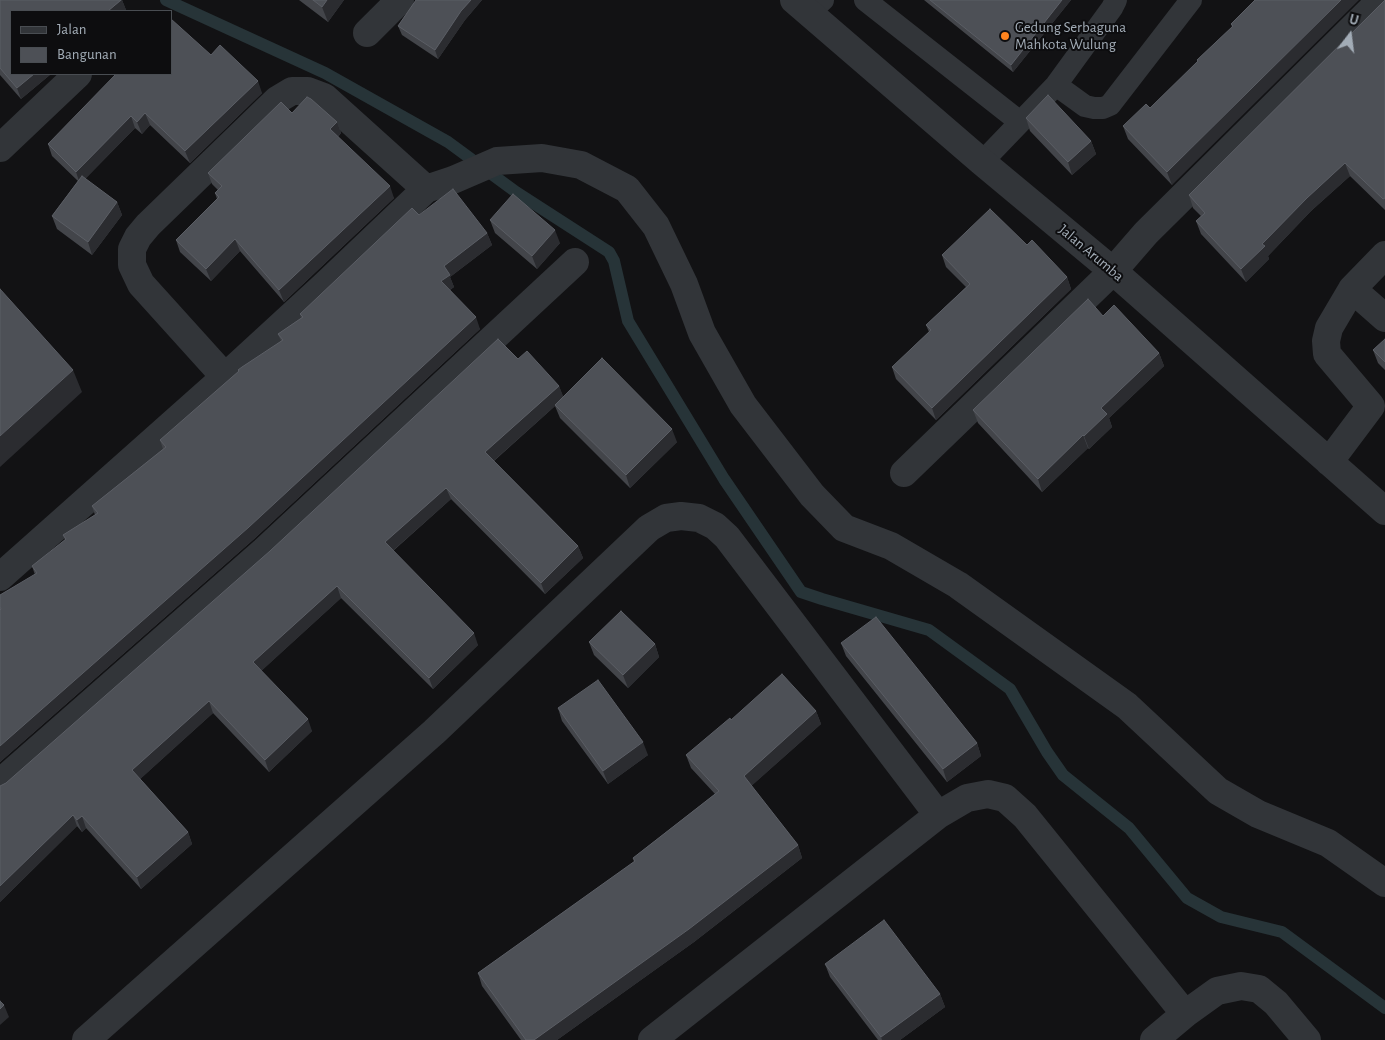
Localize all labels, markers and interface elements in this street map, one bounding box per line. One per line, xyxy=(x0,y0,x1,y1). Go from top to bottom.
legend xyxy=(10,10,172,75)
north arrow xyxy=(1325,10,1375,60)
text: U xyxy=(1348,13,1360,28)
place label: Gedung Serbaguna Mahkota Wulung xyxy=(1015,18,1126,53)
text: Jalan xyxy=(57,22,87,37)
marker: Gedung Serbaguna Mahkota Wulung xyxy=(999,30,1011,42)
text: Bangunan xyxy=(57,47,117,62)
street label: Jalan Arumba xyxy=(1055,221,1127,285)

